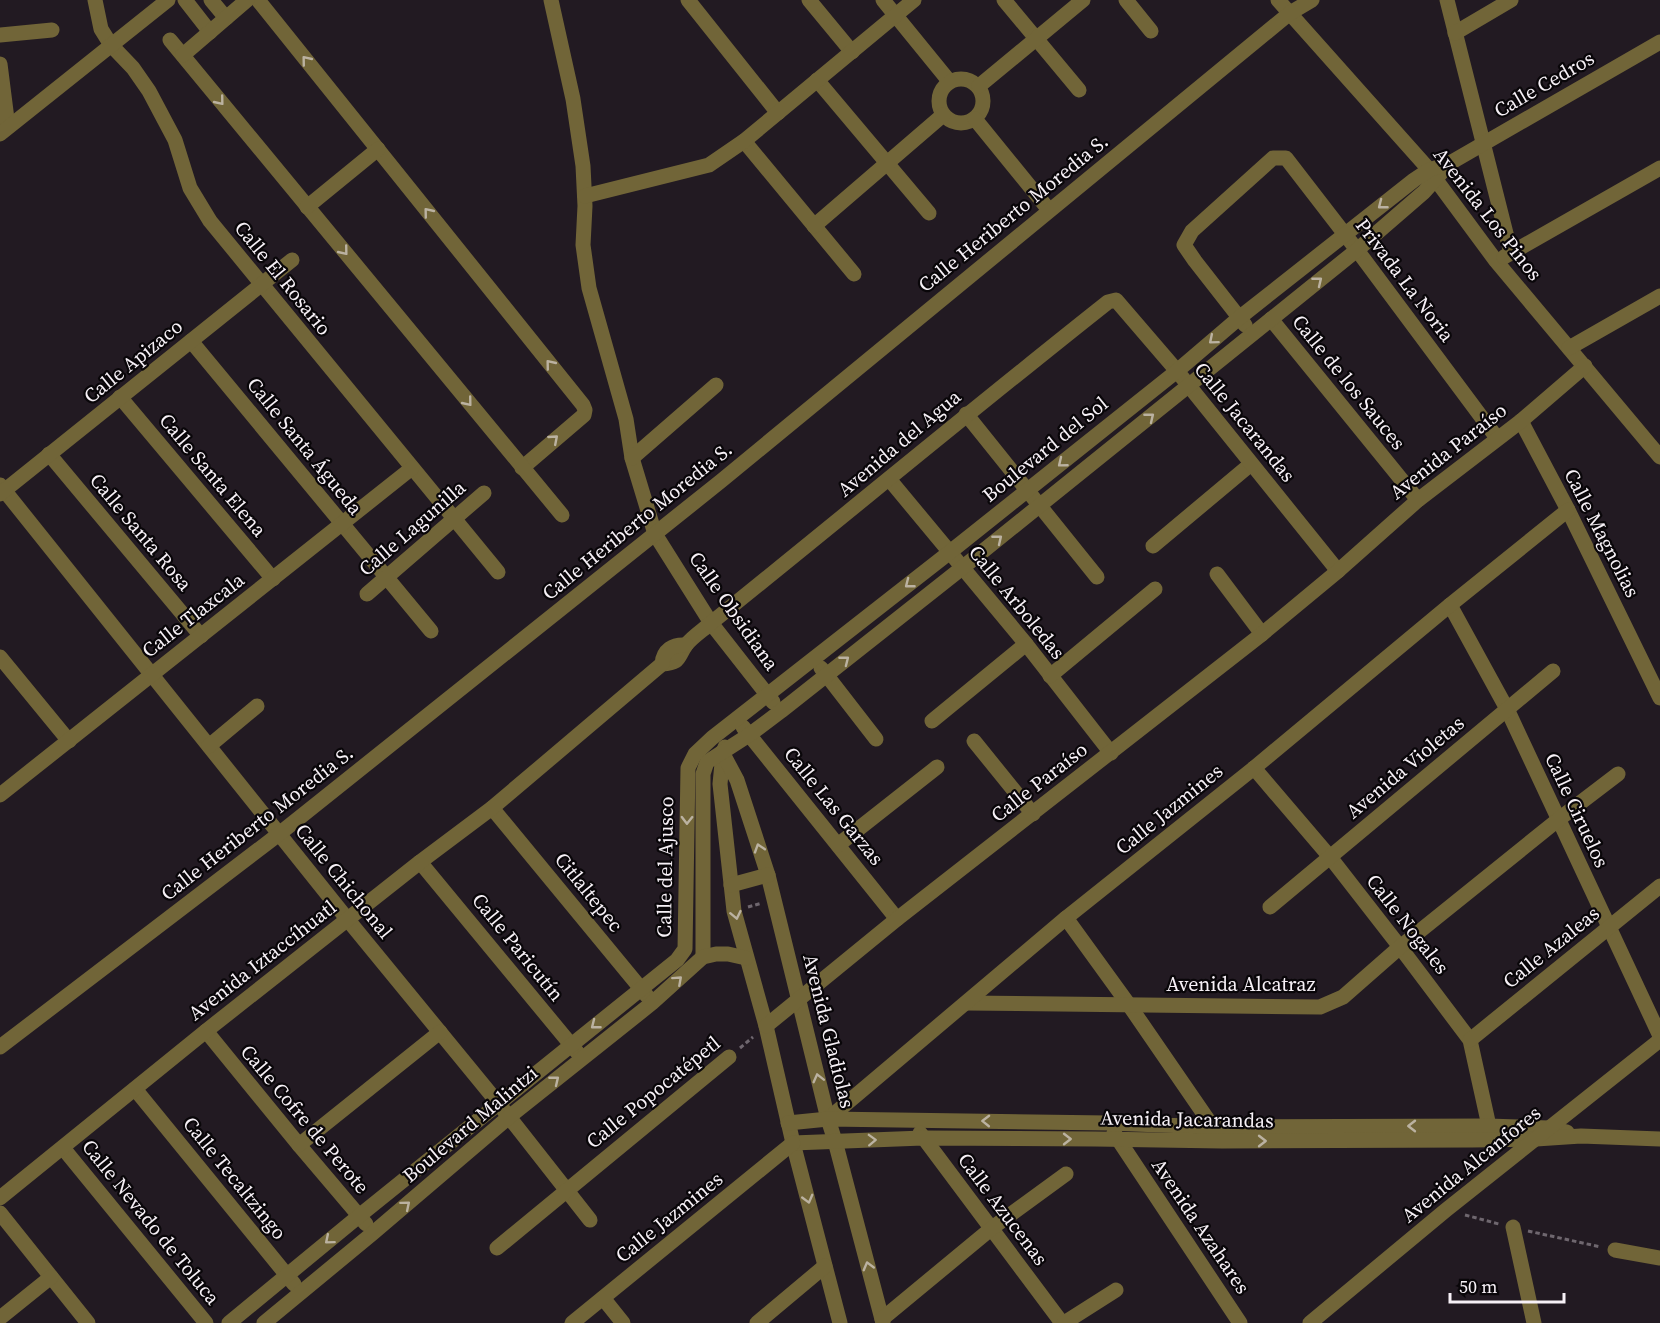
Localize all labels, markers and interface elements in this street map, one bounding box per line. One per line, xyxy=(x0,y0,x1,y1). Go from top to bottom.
street label: Calle Cedros xyxy=(1489,44,1599,124)
one-way arrow xyxy=(302,55,313,66)
one-way arrow xyxy=(213,94,224,105)
street label: Calle Heriberto Moredia S. xyxy=(912,127,1114,299)
street label: Avenida Los Pinos xyxy=(1427,142,1549,286)
one-way arrow xyxy=(1377,197,1388,208)
one-way arrow xyxy=(424,207,435,218)
street label: Privada La Noria xyxy=(1349,212,1461,348)
street label: Calle El Rosario xyxy=(228,215,338,341)
one-way arrow xyxy=(337,244,348,255)
one-way arrow xyxy=(1311,278,1322,289)
street label: Calle de los Sauces xyxy=(1286,308,1412,456)
street label: Calle Apizaco xyxy=(78,312,188,410)
one-way arrow xyxy=(1209,333,1220,344)
street label: Calle Jacarandas xyxy=(1188,356,1302,488)
one-way arrow xyxy=(546,359,557,370)
street label: Calle Santa Águeda xyxy=(241,371,370,521)
street label: Avenida del Agua xyxy=(831,382,967,503)
street label: Boulevard del Sol xyxy=(976,390,1114,508)
one-way arrow xyxy=(461,395,472,406)
street label: Avenida Paraíso xyxy=(1383,396,1513,506)
street label: Calle Santa Elena xyxy=(153,407,274,544)
one-way arrow xyxy=(1143,414,1154,425)
street label: Calle Heriberto Moredia S. xyxy=(536,435,738,607)
one-way arrow xyxy=(548,435,558,446)
one-way arrow xyxy=(1057,455,1068,466)
street label: Calle Magnolias xyxy=(1557,464,1647,602)
street label: Calle Santa Rosa xyxy=(83,467,199,598)
street label: Calle Lagunilla xyxy=(352,473,472,582)
one-way arrow xyxy=(991,536,1002,547)
street label: Calle Arboledas xyxy=(962,539,1072,665)
street label: Calle Obsidiana xyxy=(682,546,786,677)
street label: Calle Tlaxcala xyxy=(136,566,251,664)
one-way arrow xyxy=(904,576,915,587)
one-way arrow xyxy=(838,656,849,667)
street label: Avenida Violetas xyxy=(1340,709,1470,825)
street label: Calle Paraíso xyxy=(985,735,1093,829)
street label: Calle Heriberto Moredia S. xyxy=(155,739,359,907)
street label: Calle Las Garzas xyxy=(777,741,891,871)
street label: Calle Ciruelos xyxy=(1538,748,1616,872)
street label: Calle Jazmines xyxy=(1109,757,1229,861)
street label: Calle del Ajusco xyxy=(650,796,680,938)
one-way arrow xyxy=(680,816,693,825)
street label: Calle Chichonal xyxy=(289,817,399,945)
one-way arrow xyxy=(754,844,767,854)
street label: Citlaltepec xyxy=(548,846,630,938)
street label: Calle Nogales xyxy=(1360,868,1456,980)
street label: Calle Paricutín xyxy=(466,887,570,1007)
street label: Avenida Iztaccíhuatl xyxy=(182,893,342,1027)
street label: Calle Azaleas xyxy=(1497,899,1605,995)
one-way arrow xyxy=(728,910,741,920)
street label: Avenida Gladiolas xyxy=(796,951,862,1111)
street label: Avenida Alcatraz xyxy=(1166,970,1316,998)
one-way arrow xyxy=(671,976,681,987)
one-way arrow xyxy=(591,1018,602,1029)
street label: Calle Popocatépetl xyxy=(580,1029,726,1155)
street label: Calle Cofre de Perote xyxy=(234,1038,376,1200)
street label: Boulevard Malintzi xyxy=(396,1059,544,1189)
one-way arrow xyxy=(813,1073,826,1083)
one-way arrow xyxy=(548,1077,559,1088)
street label: Avenida Alcanfores xyxy=(1395,1099,1547,1229)
street label: Avenida Jacarandas xyxy=(1100,1103,1274,1135)
street label: Calle Tecaltzingo xyxy=(177,1111,293,1245)
one-way arrow xyxy=(982,1114,991,1127)
one-way arrow xyxy=(1408,1120,1417,1132)
street label: Calle Nevado de Toluca xyxy=(75,1133,227,1311)
one-way arrow xyxy=(868,1133,877,1146)
one-way arrow xyxy=(1063,1133,1072,1145)
one-way arrow xyxy=(1258,1135,1267,1147)
street label: Calle Azucenas xyxy=(951,1147,1055,1271)
street label: Avenida Azahares xyxy=(1145,1153,1257,1299)
street label: Calle Jazmines xyxy=(609,1165,729,1269)
one-way arrow xyxy=(800,1194,813,1204)
one-way arrow xyxy=(399,1202,410,1213)
one-way arrow xyxy=(325,1233,336,1244)
one-way arrow xyxy=(863,1262,875,1272)
scale bar xyxy=(1450,1266,1564,1304)
text: 50 m xyxy=(1459,1274,1497,1299)

